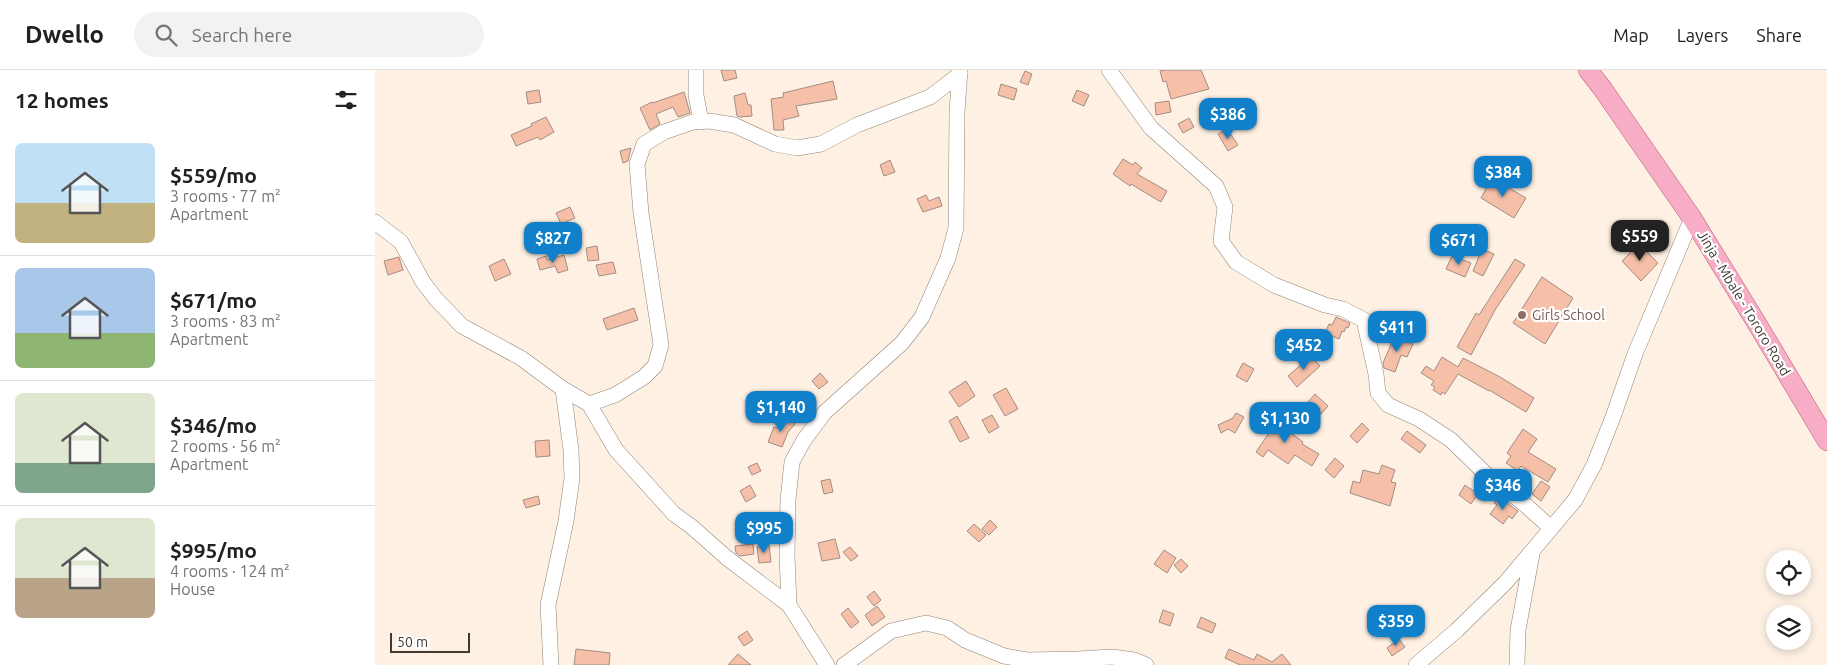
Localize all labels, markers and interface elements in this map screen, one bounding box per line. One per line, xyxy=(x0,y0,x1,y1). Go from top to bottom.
search box xyxy=(134,12,484,57)
text: Dwello xyxy=(25,21,104,48)
icon: search xyxy=(152,21,180,49)
text: Search here xyxy=(192,24,292,46)
text: Map xyxy=(1613,25,1649,45)
text: Layers xyxy=(1677,25,1728,45)
text: Share xyxy=(1756,25,1802,45)
icon: filters xyxy=(332,86,360,114)
text: 12 homes xyxy=(15,88,109,112)
pin: $386 xyxy=(1198,98,1258,140)
text: $386 xyxy=(1210,105,1246,123)
pin: $384 xyxy=(1473,156,1533,198)
icon: home xyxy=(55,163,115,223)
text: $559/mo xyxy=(170,163,257,187)
text: $384 xyxy=(1485,163,1521,181)
text: 3 rooms · 77 m² xyxy=(170,187,281,205)
text: Apartment xyxy=(170,205,248,223)
pin: $559 xyxy=(1610,220,1670,262)
pin: $827 xyxy=(523,222,583,264)
pin: $671 xyxy=(1429,224,1489,266)
text: $559 xyxy=(1622,227,1658,245)
street label: Jinja - Mbale - Tororo Road xyxy=(1694,228,1794,378)
text: $827 xyxy=(535,229,571,247)
text: $671 xyxy=(1441,231,1477,249)
icon: home xyxy=(55,288,115,348)
text: $671/mo xyxy=(170,288,257,312)
place label: Girls School xyxy=(1532,307,1605,323)
marker: Girls School xyxy=(1516,309,1528,321)
pin: $411 xyxy=(1367,310,1427,353)
text: 3 rooms · 83 m² xyxy=(170,312,281,330)
text: $411 xyxy=(1379,318,1415,336)
pin: $452 xyxy=(1274,328,1334,371)
text: Apartment xyxy=(170,330,248,348)
text: $452 xyxy=(1286,336,1322,354)
pin: $1,140 xyxy=(740,390,822,433)
text: $1,140 xyxy=(756,398,806,416)
pin: $1,130 xyxy=(1244,402,1326,444)
text: $1,130 xyxy=(1260,409,1310,427)
icon: home xyxy=(55,413,115,473)
text: $346/mo xyxy=(170,413,257,437)
text: 2 rooms · 56 m² xyxy=(170,437,281,455)
text: Apartment xyxy=(170,455,248,473)
pin: $346 xyxy=(1473,468,1533,511)
text: $346 xyxy=(1485,476,1521,494)
pin: $995 xyxy=(734,512,794,554)
text: $995 xyxy=(746,519,782,537)
icon: home xyxy=(55,538,115,598)
text: $995/mo xyxy=(170,538,257,562)
map controls xyxy=(1766,550,1811,650)
button: locate xyxy=(1766,550,1811,595)
text: 4 rooms · 124 m² xyxy=(170,562,290,580)
text: House xyxy=(170,580,215,598)
pin: $359 xyxy=(1366,604,1426,647)
button: layers xyxy=(1766,605,1811,650)
text: $359 xyxy=(1378,612,1414,630)
scale bar xyxy=(390,630,470,653)
text: 50 m xyxy=(397,634,428,650)

